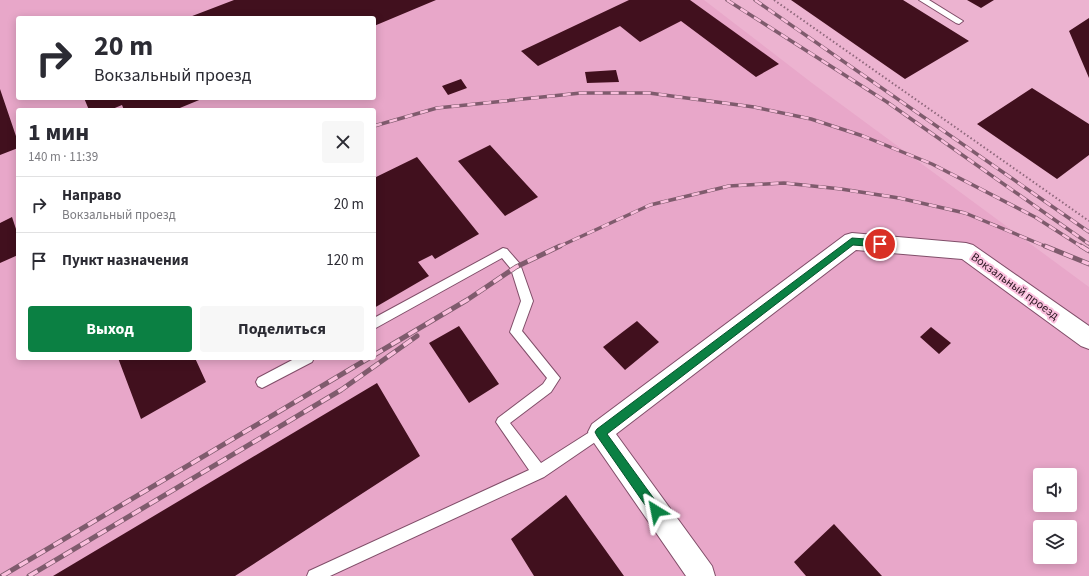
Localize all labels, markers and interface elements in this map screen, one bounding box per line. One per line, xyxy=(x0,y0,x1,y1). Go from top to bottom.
text: 20 m xyxy=(94,26,153,66)
icon: right xyxy=(28,32,80,84)
text: Вокзальный проезд xyxy=(94,63,251,88)
text: 1 мин xyxy=(28,115,89,150)
button: close xyxy=(322,121,364,163)
text: 140 m · 11:39 xyxy=(28,148,98,166)
text: Направо xyxy=(62,185,121,206)
icon: right xyxy=(28,194,50,216)
text: 20 m xyxy=(334,194,364,215)
text: Вокзальный проезд xyxy=(62,206,176,224)
pin xyxy=(863,227,897,261)
icon: arrive xyxy=(869,233,891,255)
street label: Вокзальный проезд xyxy=(967,249,1063,324)
icon: arrive xyxy=(28,250,50,272)
text: Пункт назначения xyxy=(62,250,189,271)
text: 120 m xyxy=(326,250,364,271)
button: Выход xyxy=(28,306,192,352)
button: Поделиться xyxy=(200,306,364,352)
map controls xyxy=(1033,468,1077,564)
button: sound xyxy=(1033,468,1077,512)
position arrow xyxy=(635,490,677,532)
button: layers xyxy=(1033,520,1077,564)

